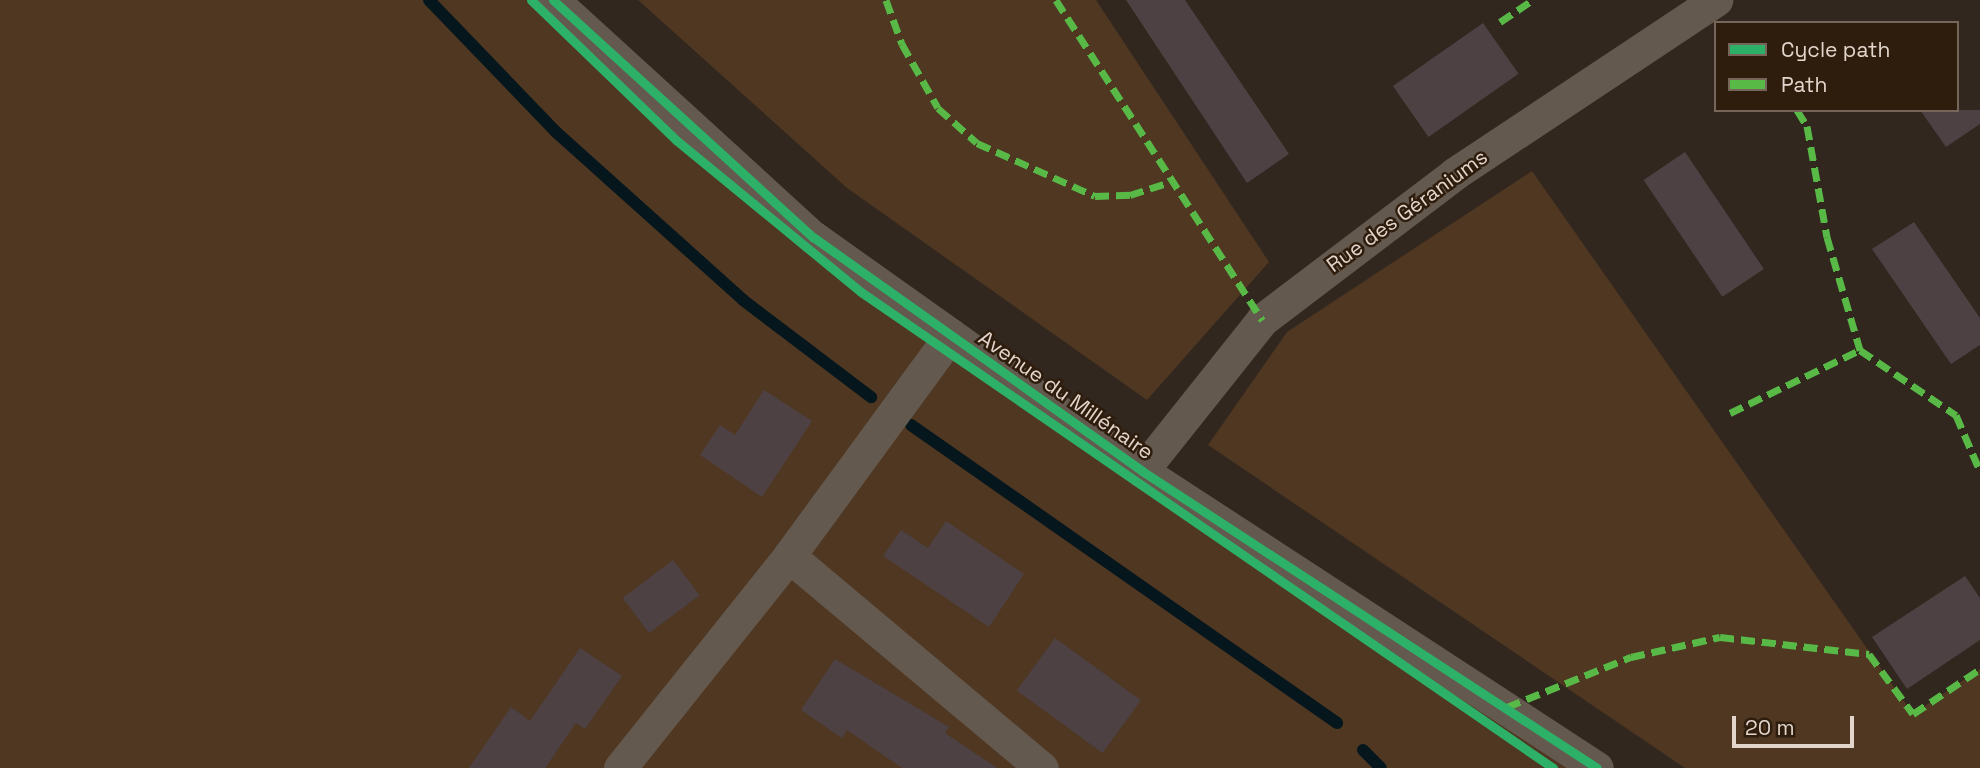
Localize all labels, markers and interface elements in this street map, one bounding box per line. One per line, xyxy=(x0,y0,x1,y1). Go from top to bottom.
legend xyxy=(1714,21,1959,112)
text: Cycle path xyxy=(1781,36,1890,63)
text: Path xyxy=(1781,71,1827,98)
street label: Rue des Géraniums xyxy=(1322,144,1492,278)
street label: Avenue du Millénaire xyxy=(974,325,1158,465)
scale bar xyxy=(1735,702,1857,746)
text: 20 m xyxy=(1745,714,1795,741)

